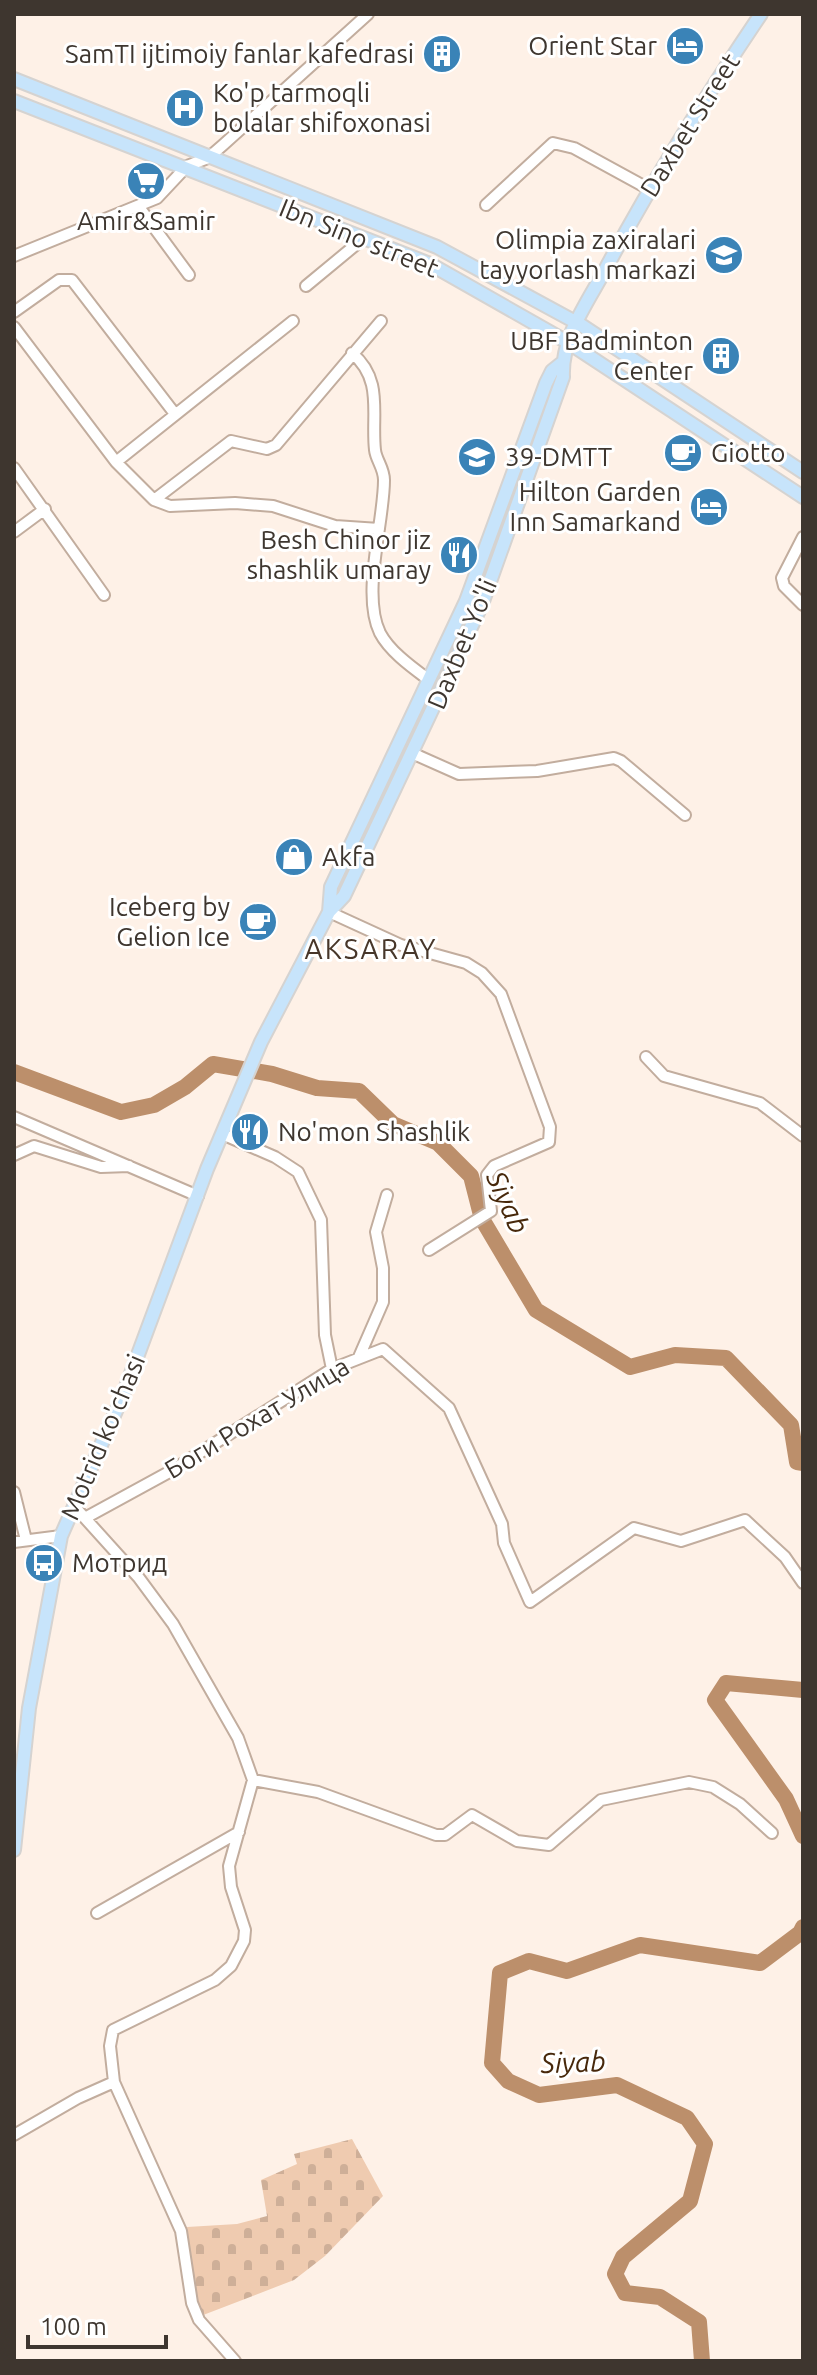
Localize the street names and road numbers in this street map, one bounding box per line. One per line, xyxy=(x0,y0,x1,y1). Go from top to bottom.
street label: Daxbet Street xyxy=(634,48,745,202)
street label: Ibn Sino street xyxy=(275,192,443,283)
street label: Daxbet Yo'li xyxy=(421,574,502,713)
street label: Motrid ko'chasi xyxy=(55,1350,150,1524)
street label: Боги Рохат Улица xyxy=(159,1351,354,1484)

